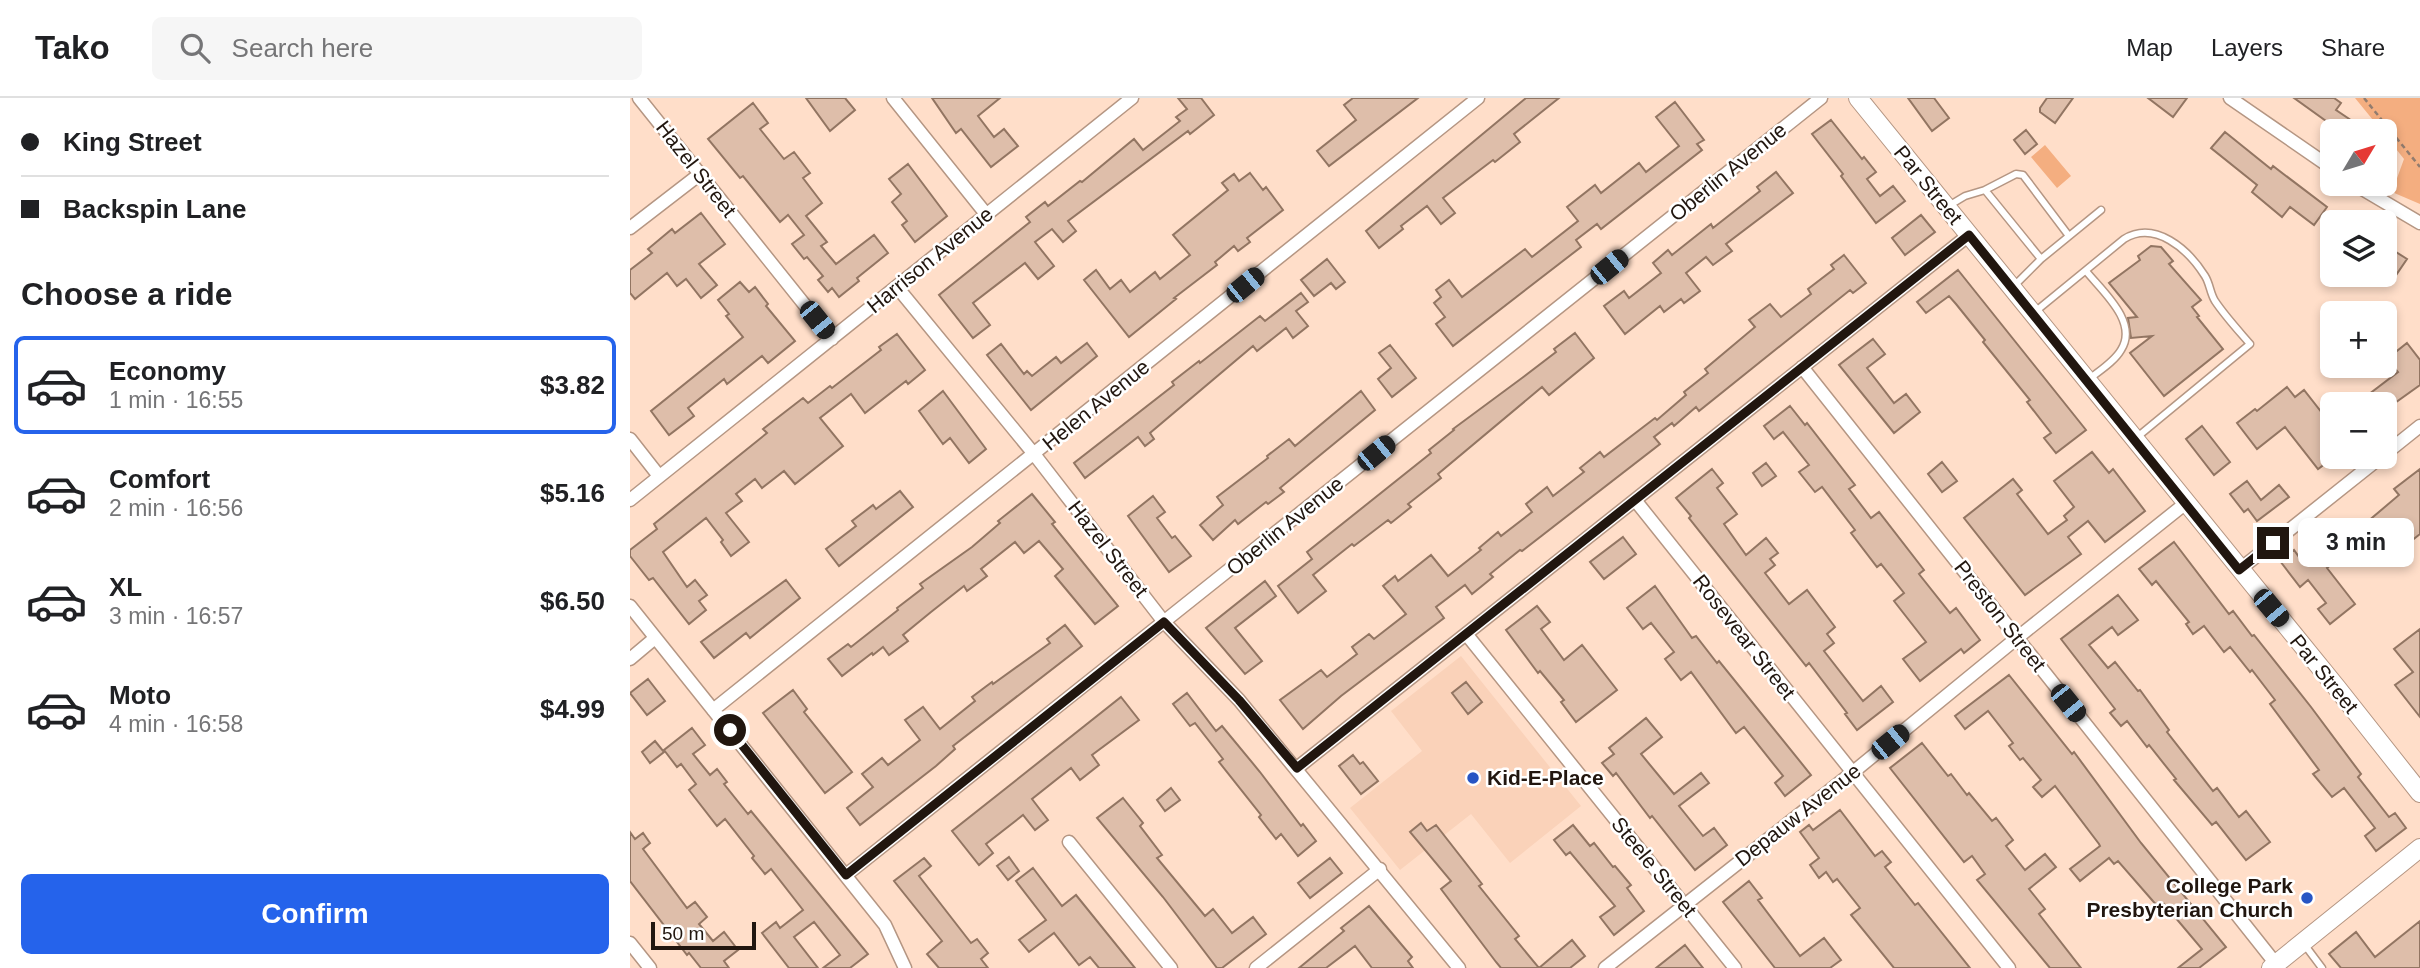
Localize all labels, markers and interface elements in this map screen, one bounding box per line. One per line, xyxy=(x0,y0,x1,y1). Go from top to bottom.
search box xyxy=(152,17,642,80)
text: Tako xyxy=(35,29,110,66)
icon: search xyxy=(176,29,214,67)
text: Search here xyxy=(232,33,373,63)
text: Map xyxy=(2126,34,2173,61)
text: Layers xyxy=(2211,34,2283,61)
text: Share xyxy=(2321,34,2385,61)
street label: Hazel Street xyxy=(652,116,741,221)
street label: Oberlin Avenue xyxy=(1665,118,1791,226)
north arrow xyxy=(2320,119,2398,196)
map controls xyxy=(2320,119,2397,469)
text: King Street xyxy=(63,127,202,157)
street label: Par Street xyxy=(1890,141,1967,229)
text: Backspin Lane xyxy=(63,194,247,224)
street label: Harrison Avenue xyxy=(862,202,997,317)
button: layers xyxy=(2320,210,2397,287)
car xyxy=(1587,246,1632,288)
car xyxy=(1223,264,1268,306)
text: Choose a ride xyxy=(21,276,233,312)
car xyxy=(796,297,839,343)
button: + xyxy=(2320,301,2397,378)
icon: car xyxy=(25,354,88,417)
street label: Helen Avenue xyxy=(1038,355,1154,455)
text: Economy xyxy=(109,356,226,386)
text: $3.82 xyxy=(540,370,605,400)
text: 1 min · 16:55 xyxy=(109,387,243,413)
button: − xyxy=(2320,392,2397,469)
car xyxy=(1354,432,1399,474)
icon: car xyxy=(25,462,88,525)
text: Comfort xyxy=(109,464,210,494)
street label: Oberlin Avenue xyxy=(1222,472,1348,580)
text: $5.16 xyxy=(540,478,605,508)
text: 2 min · 16:56 xyxy=(109,495,243,521)
street label: Hazel Street xyxy=(1064,496,1153,601)
callout: 3 min xyxy=(2298,518,2413,568)
route end xyxy=(2257,527,2289,559)
text: 3 min xyxy=(2326,529,2386,555)
street label: Preston Street xyxy=(1950,556,2051,676)
icon: car xyxy=(25,570,88,633)
street label: Rosevear Street xyxy=(1689,570,1800,704)
text: XL xyxy=(109,572,142,602)
car xyxy=(2250,585,2293,631)
text: $6.50 xyxy=(540,586,605,616)
text: 3 min · 16:57 xyxy=(109,603,243,629)
street label: Par Street xyxy=(2286,630,2363,718)
icon: car xyxy=(25,678,88,741)
text: Moto xyxy=(109,680,171,710)
car xyxy=(2047,680,2090,726)
text: $4.99 xyxy=(540,694,605,724)
text: 4 min · 16:58 xyxy=(109,711,243,737)
route start xyxy=(714,714,746,746)
car xyxy=(1868,721,1913,763)
street label: Depauw Avenue xyxy=(1730,759,1865,871)
place label: Kid-E-Place xyxy=(1487,766,1604,789)
marker: Kid-E-Place xyxy=(1465,770,1481,786)
street label: Steele Street xyxy=(1607,812,1702,921)
button: Confirm xyxy=(21,874,609,954)
place label: College Park Presbyterian Church xyxy=(2086,874,2293,921)
marker: College Park Presbyterian Church xyxy=(2299,890,2315,906)
scale bar xyxy=(651,919,756,951)
text: 50 m xyxy=(662,923,704,944)

